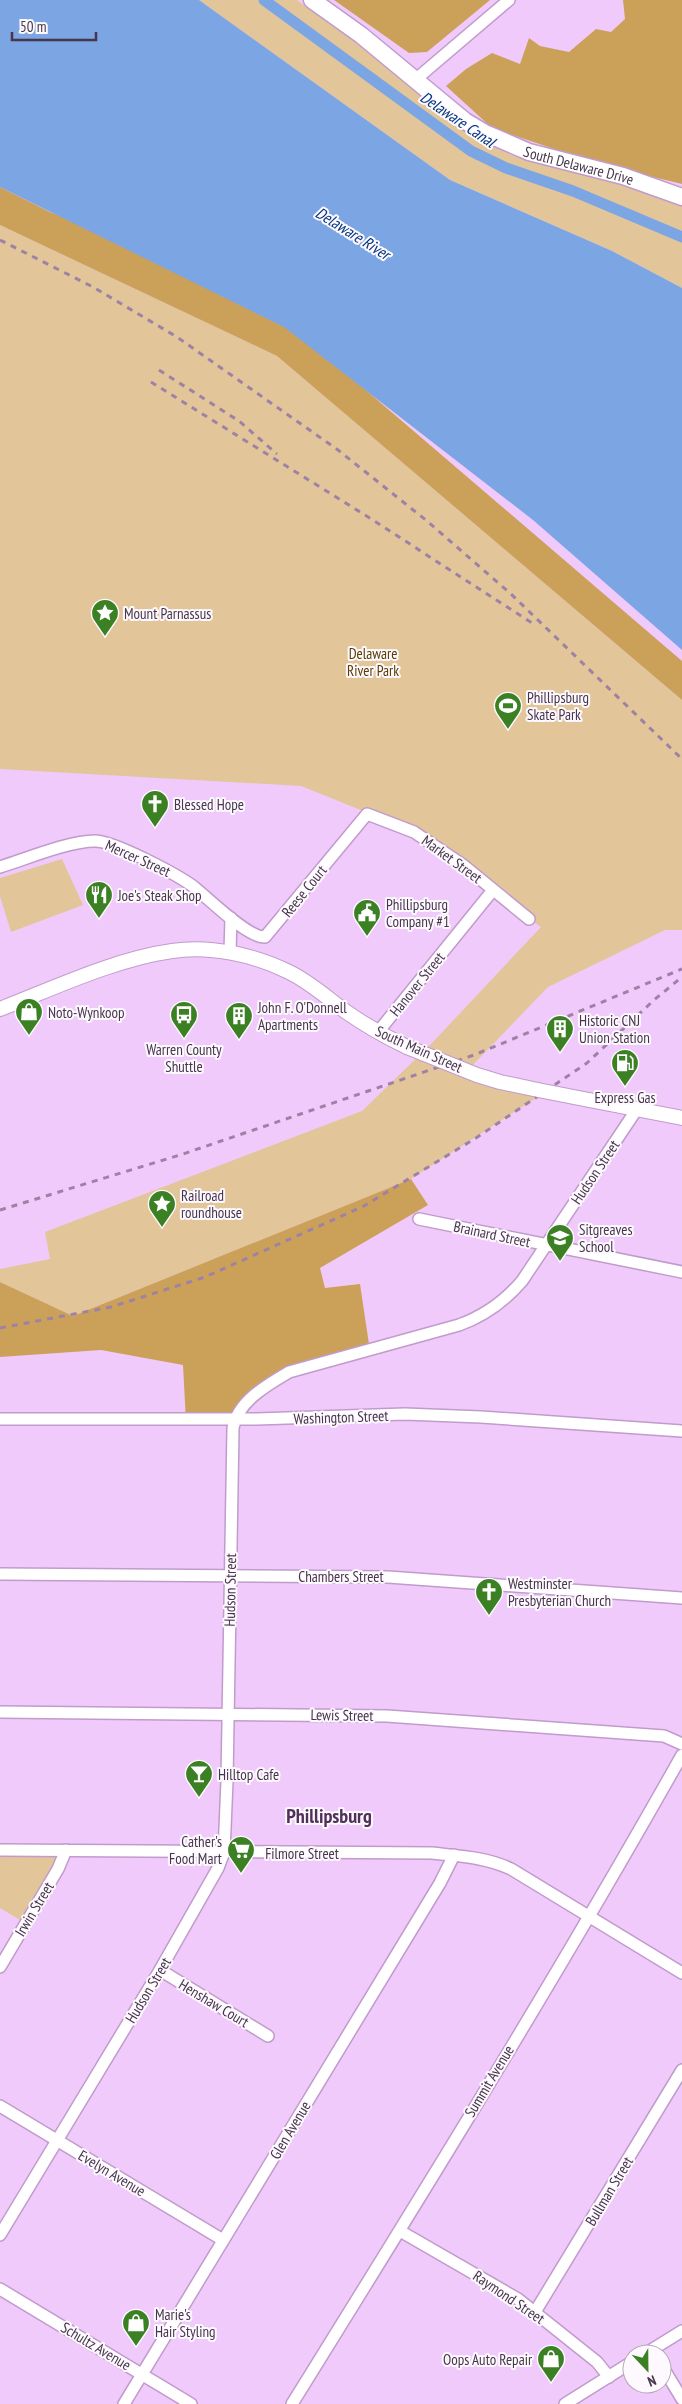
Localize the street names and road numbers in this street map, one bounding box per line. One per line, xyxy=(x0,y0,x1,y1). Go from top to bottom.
street label: South Delaware Drive xyxy=(521,141,636,189)
street label: Market Street xyxy=(418,831,486,887)
street label: Mercer Street xyxy=(102,835,174,881)
street label: Reese Court xyxy=(277,861,331,921)
street label: Hanover Street xyxy=(385,948,449,1020)
street label: South Main Street xyxy=(373,1021,465,1077)
street label: Hudson Street xyxy=(567,1136,623,1208)
street label: Brainard Street xyxy=(452,1217,532,1251)
street label: Washington Street xyxy=(293,1406,389,1428)
street label: Hudson Street xyxy=(220,1553,240,1627)
street label: Chambers Street xyxy=(298,1567,384,1586)
street label: Lewis Street xyxy=(310,1705,374,1725)
street label: Filmore Street xyxy=(265,1844,339,1863)
street label: Irwin Street xyxy=(10,1878,58,1940)
street label: Hudson Street xyxy=(121,1954,175,2026)
street label: Henshaw Court xyxy=(176,1975,252,2031)
street label: Summit Avenue xyxy=(460,2042,518,2120)
street label: Glen Avenue xyxy=(265,2098,315,2162)
street label: Evelyn Avenue xyxy=(75,2146,149,2200)
street label: Bullman Street xyxy=(581,2153,637,2229)
street label: Raymond Street xyxy=(470,2266,548,2328)
street label: Schultz Avenue xyxy=(58,2318,134,2374)

